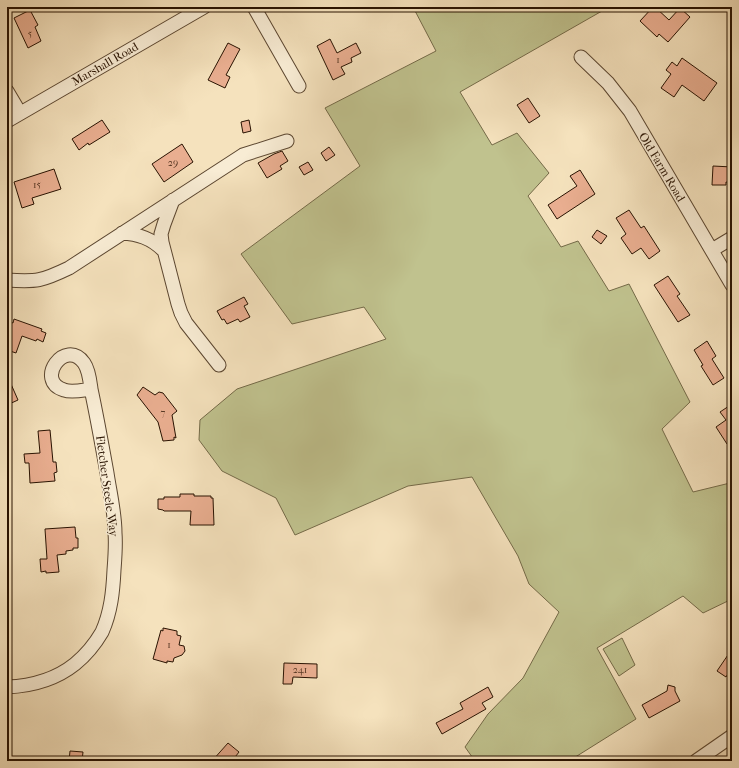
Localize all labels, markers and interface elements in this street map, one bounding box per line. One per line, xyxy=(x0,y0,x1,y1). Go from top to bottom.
house number: 5 xyxy=(28,28,32,40)
street label: Marshall Road xyxy=(69,39,141,89)
house number: 1 xyxy=(336,54,340,66)
street label: Old Farm Road xyxy=(636,130,688,204)
house number: 29 xyxy=(168,157,178,169)
house number: 15 xyxy=(33,179,41,191)
house number: 7 xyxy=(161,407,166,419)
street label: Fletcher Steele Way xyxy=(93,434,121,538)
house number: 1 xyxy=(167,639,171,651)
house number: 241 xyxy=(293,664,307,676)

